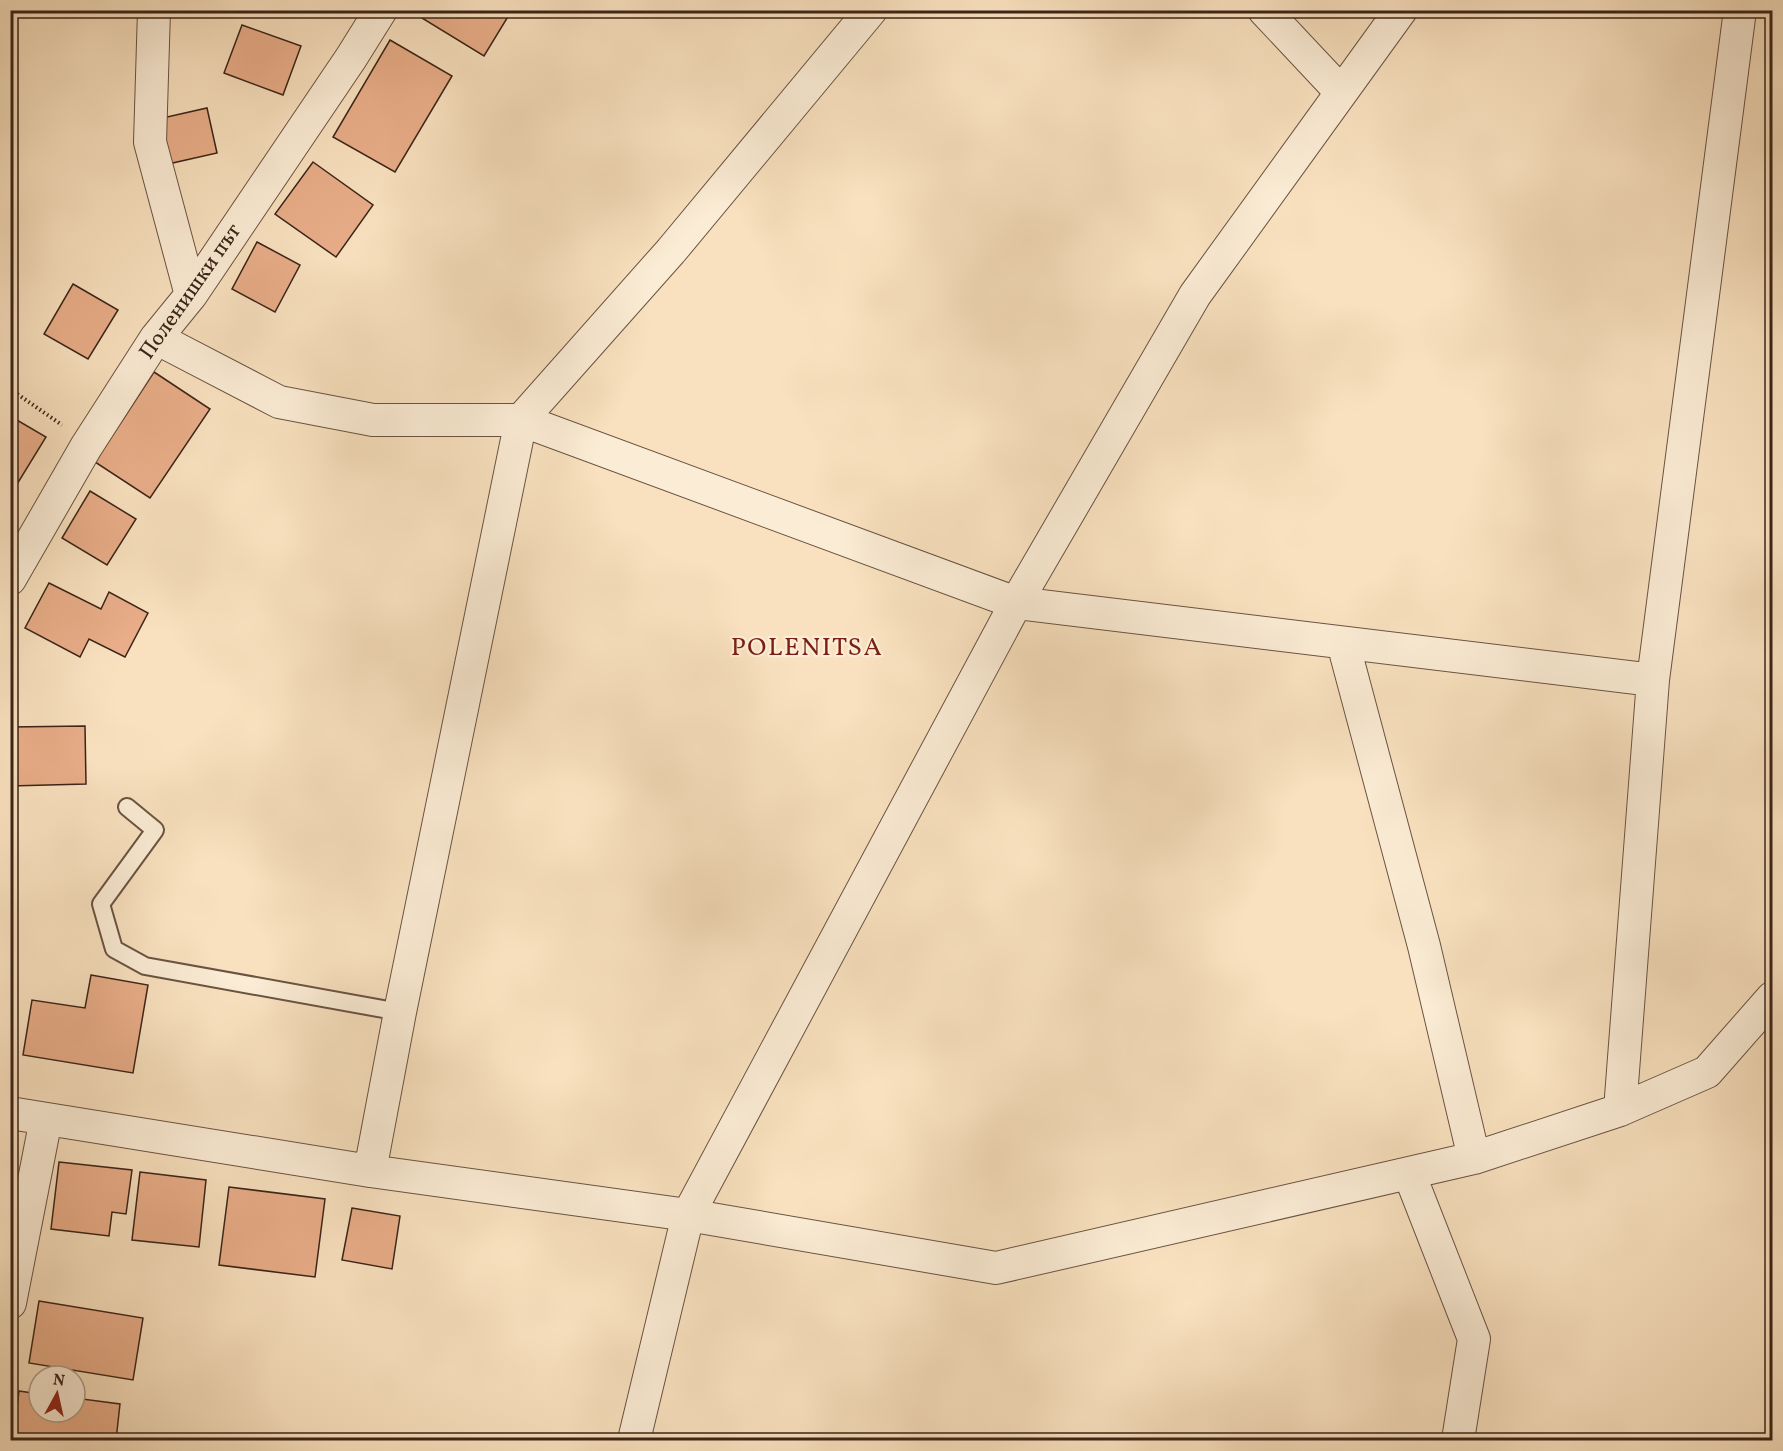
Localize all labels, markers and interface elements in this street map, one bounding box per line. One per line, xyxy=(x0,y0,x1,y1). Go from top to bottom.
street label: Поленишки път xyxy=(133,218,249,366)
district label: POLENITSA xyxy=(731,630,883,666)
north arrow xyxy=(27,1364,87,1424)
text: N xyxy=(52,1369,66,1393)

